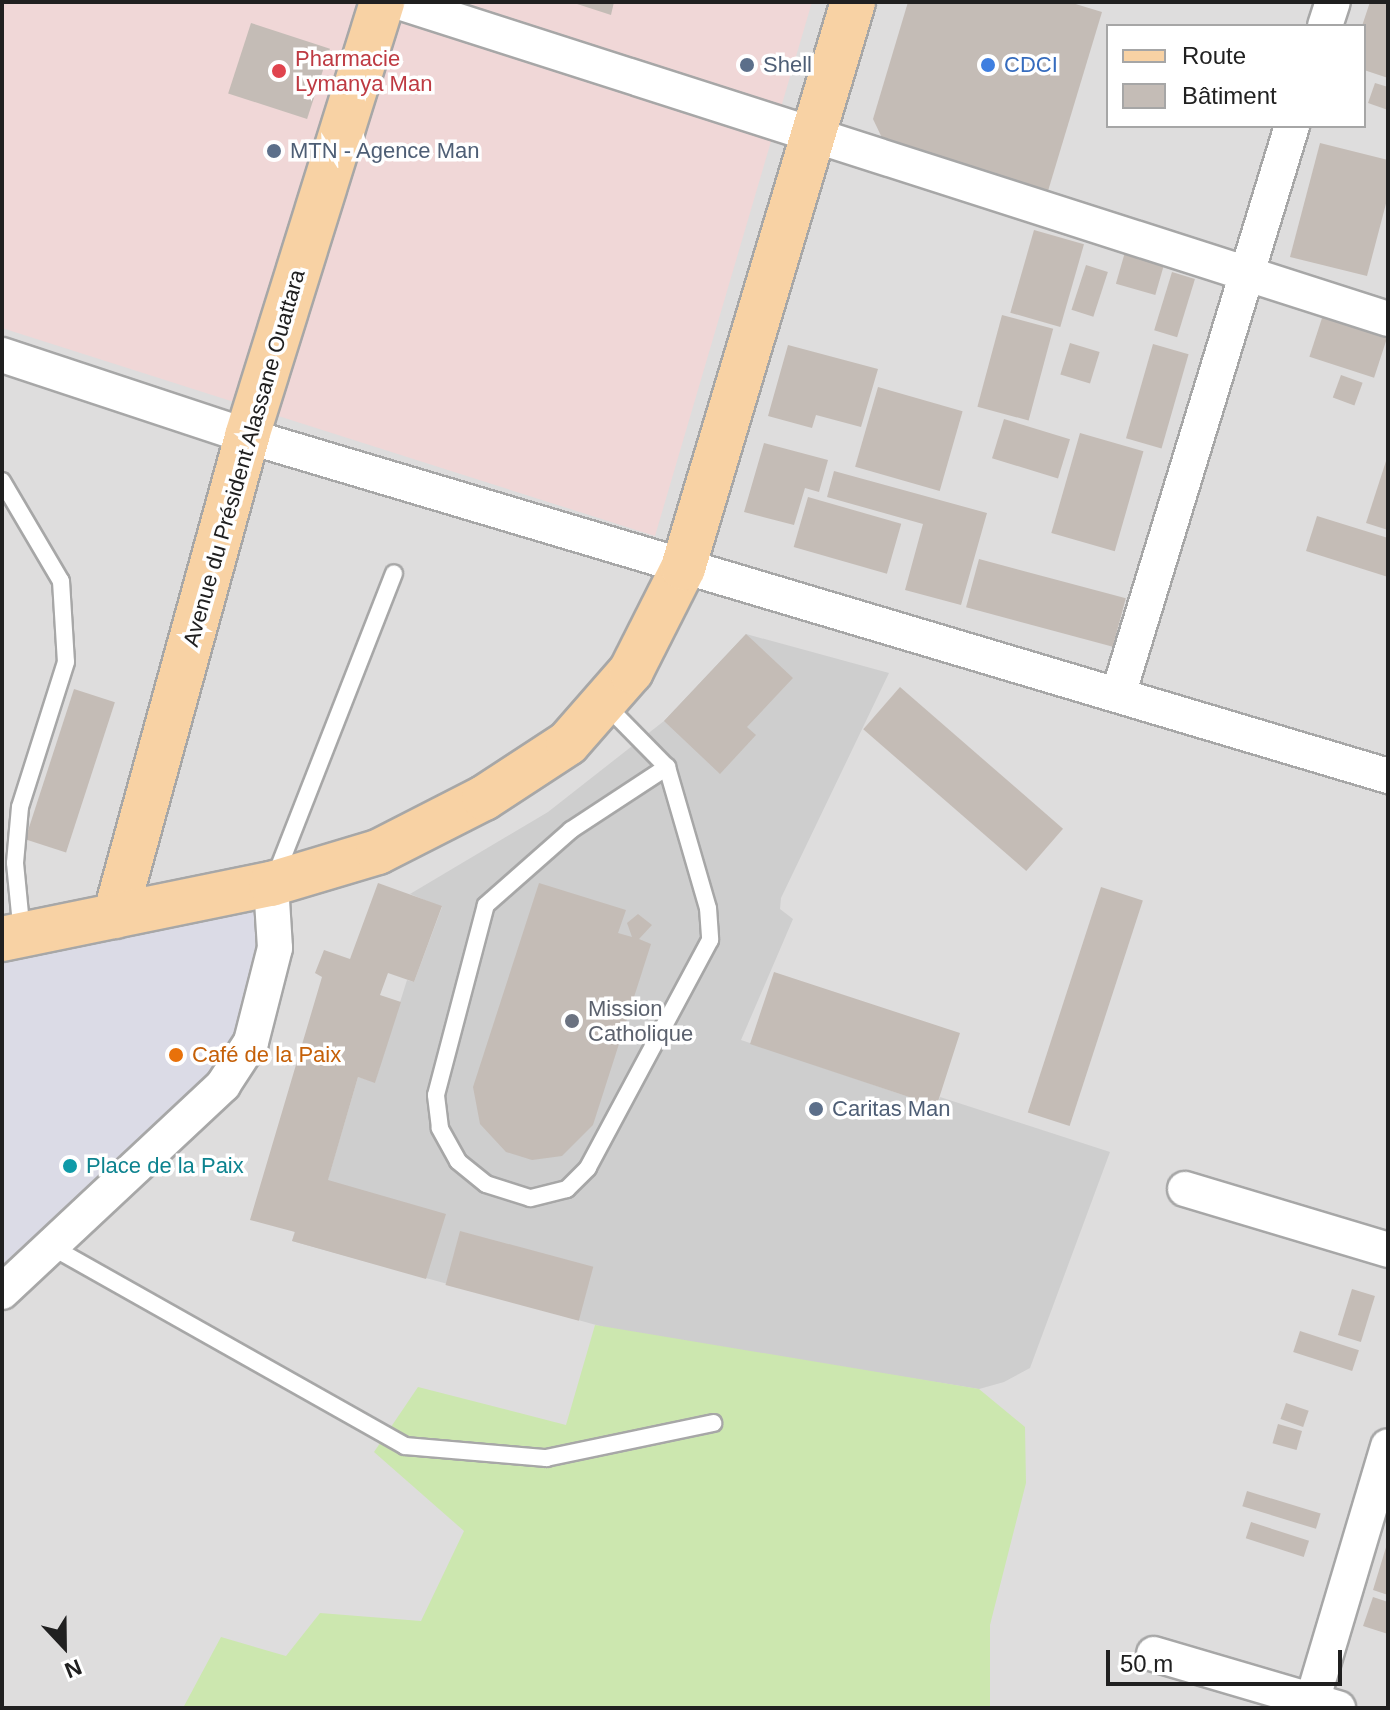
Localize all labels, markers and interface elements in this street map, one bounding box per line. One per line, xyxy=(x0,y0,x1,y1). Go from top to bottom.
legend xyxy=(1106,24,1366,128)
text: Route xyxy=(1182,42,1246,69)
place label: Pharmacie Lymanya Man xyxy=(295,45,432,96)
place label: Shell xyxy=(763,52,812,78)
place label: CDCI xyxy=(1004,52,1058,78)
marker: Shell xyxy=(738,56,756,74)
marker: CDCI xyxy=(979,56,997,74)
marker: Pharmacie Lymanya Man xyxy=(270,62,288,80)
text: Bâtiment xyxy=(1182,82,1277,109)
place label: MTN - Agence Man xyxy=(290,138,481,164)
marker: MTN - Agence Man xyxy=(265,142,283,160)
street label: Avenue du Président Alassane Ouattara xyxy=(177,266,311,650)
place label: Mission Catholique xyxy=(588,995,693,1046)
marker: Mission Catholique xyxy=(563,1012,581,1030)
place label: Café de la Paix xyxy=(192,1042,341,1068)
marker: Café de la Paix xyxy=(167,1046,185,1064)
place label: Caritas Man xyxy=(832,1096,951,1122)
marker: Caritas Man xyxy=(807,1100,825,1118)
place label: Place de la Paix xyxy=(86,1153,244,1179)
marker: Place de la Paix xyxy=(61,1157,79,1175)
north arrow xyxy=(24,1606,104,1686)
scale bar xyxy=(1110,1634,1346,1684)
text: 50 m xyxy=(1120,1650,1173,1677)
text: N xyxy=(61,1654,85,1683)

